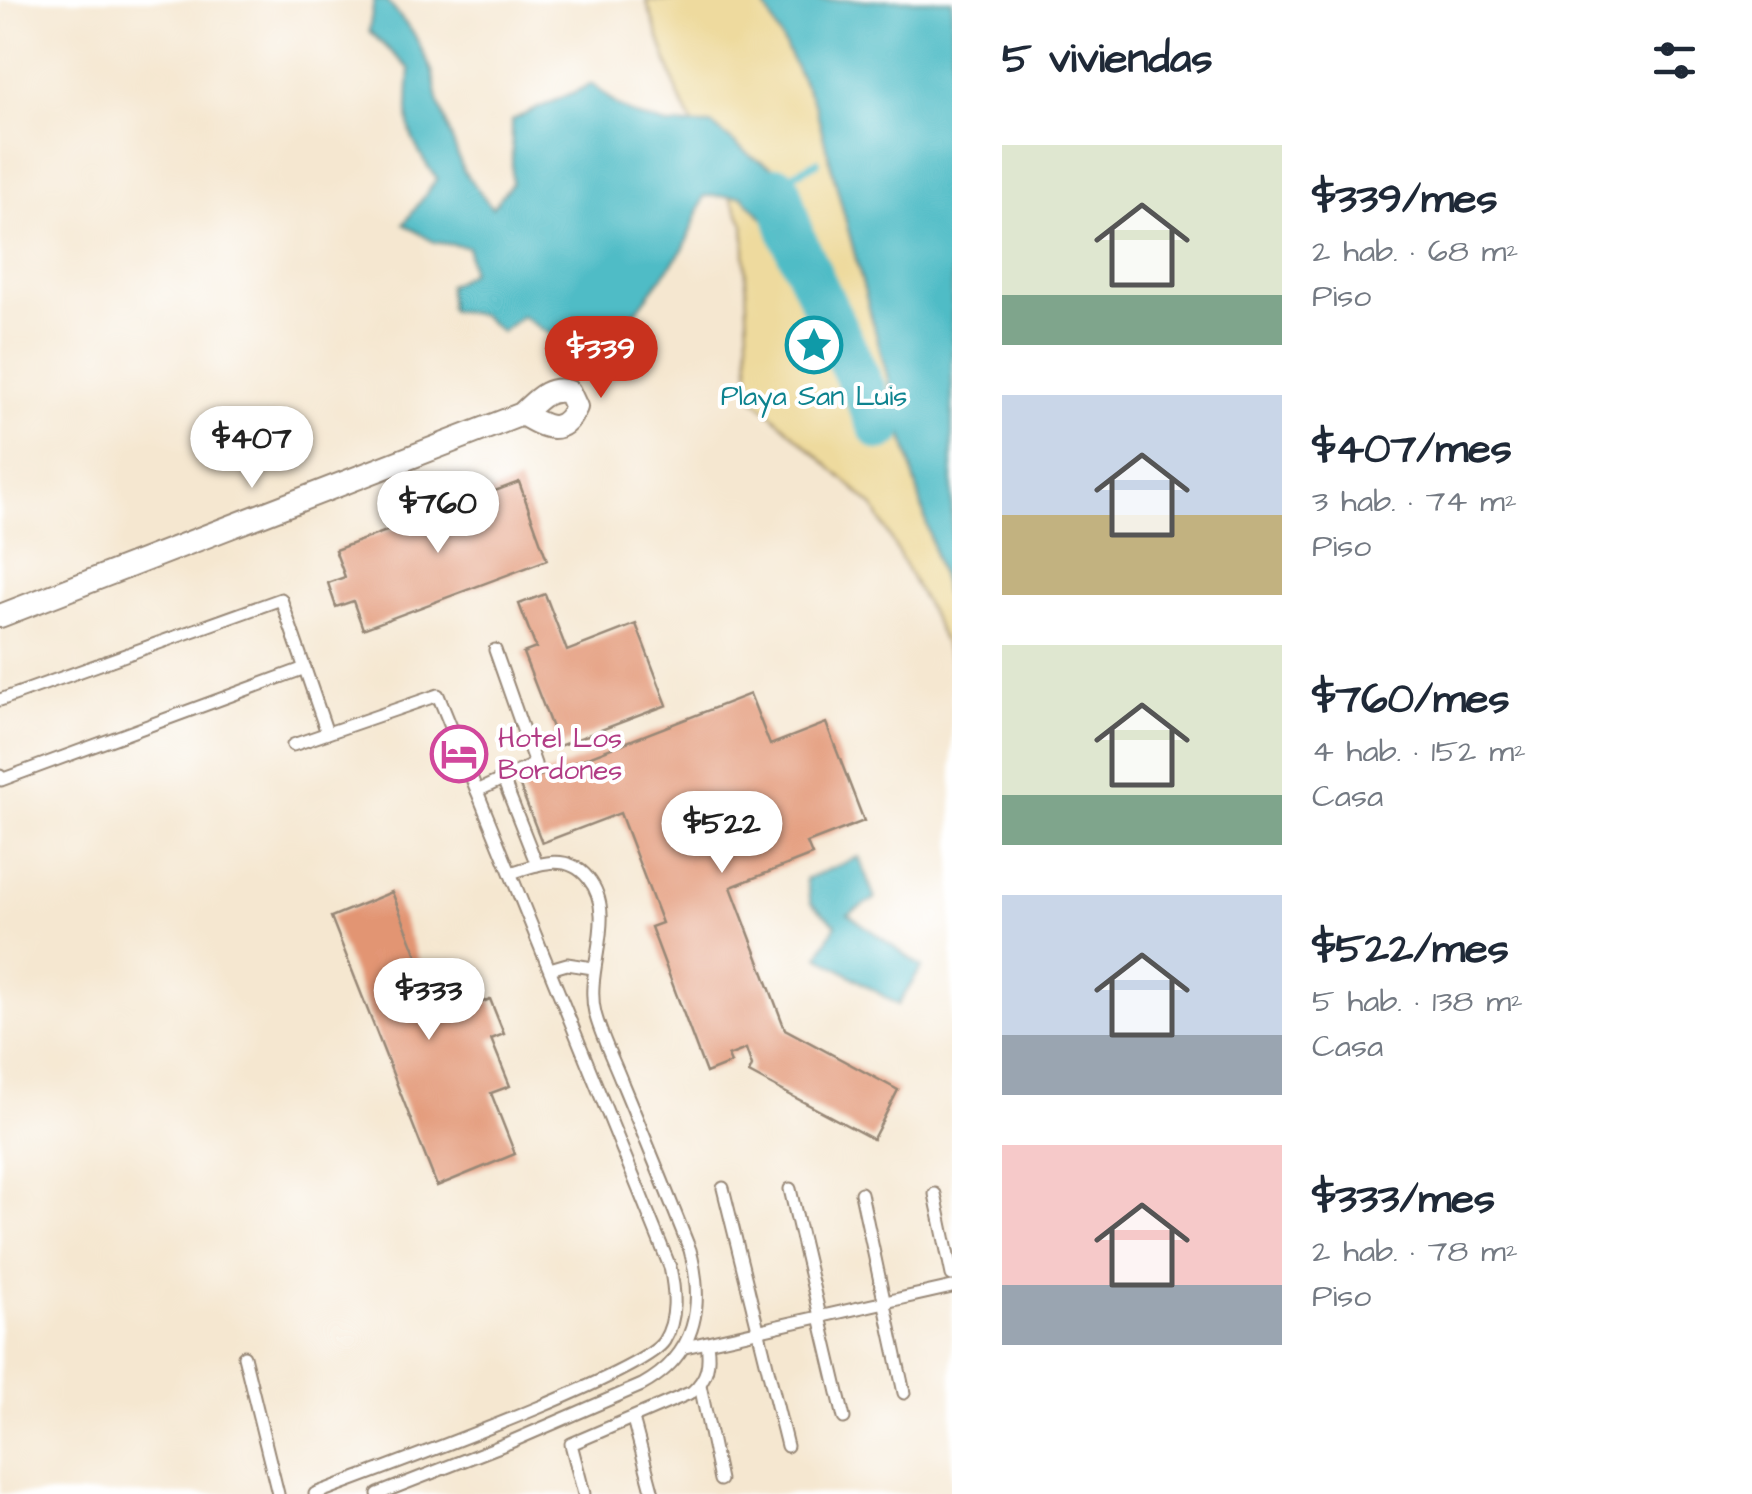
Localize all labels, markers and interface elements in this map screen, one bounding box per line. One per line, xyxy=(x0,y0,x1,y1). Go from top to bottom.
text: 5 viviendas xyxy=(1002,31,1213,89)
icon: filters xyxy=(1647,33,1702,88)
text: $339/mes xyxy=(1312,171,1498,229)
icon: home xyxy=(1082,185,1202,305)
text: 2 hab. · 68 m² xyxy=(1312,229,1518,274)
text: Piso xyxy=(1312,274,1371,319)
place icon: Playa San Luis xyxy=(784,315,844,375)
pin: $339 xyxy=(542,316,660,401)
text: $339 xyxy=(567,326,635,371)
place label: Playa San Luis xyxy=(721,377,907,418)
pin: $407 xyxy=(193,406,311,491)
text: $407 xyxy=(212,416,292,461)
text: $407/mes xyxy=(1312,421,1512,479)
icon: home xyxy=(1082,435,1202,555)
pin: $760 xyxy=(379,471,497,556)
text: 3 hab. · 74 m² xyxy=(1312,479,1517,524)
text: $760 xyxy=(399,481,477,526)
text: Piso xyxy=(1312,524,1371,569)
text: $760/mes xyxy=(1312,671,1510,729)
icon: home xyxy=(1082,685,1202,805)
place label: Hotel Los Bordones xyxy=(498,719,622,790)
hotel icon: Hotel Los Bordones xyxy=(429,724,489,784)
text: 4 hab. · 152 m² xyxy=(1312,729,1526,774)
text: Casa xyxy=(1312,774,1383,819)
pin: $522 xyxy=(663,791,781,876)
text: $522 xyxy=(683,801,761,846)
text: $522/mes xyxy=(1312,921,1509,979)
icon: home xyxy=(1082,935,1202,1055)
pin: $333 xyxy=(370,958,488,1043)
text: $333 xyxy=(396,968,462,1013)
text: 5 hab. · 138 m² xyxy=(1312,979,1523,1024)
text: Casa xyxy=(1312,1024,1383,1069)
text: $333/mes xyxy=(1312,1171,1495,1229)
icon: home xyxy=(1082,1185,1202,1305)
text: 2 hab. · 78 m² xyxy=(1312,1229,1518,1274)
text: Piso xyxy=(1312,1274,1371,1319)

